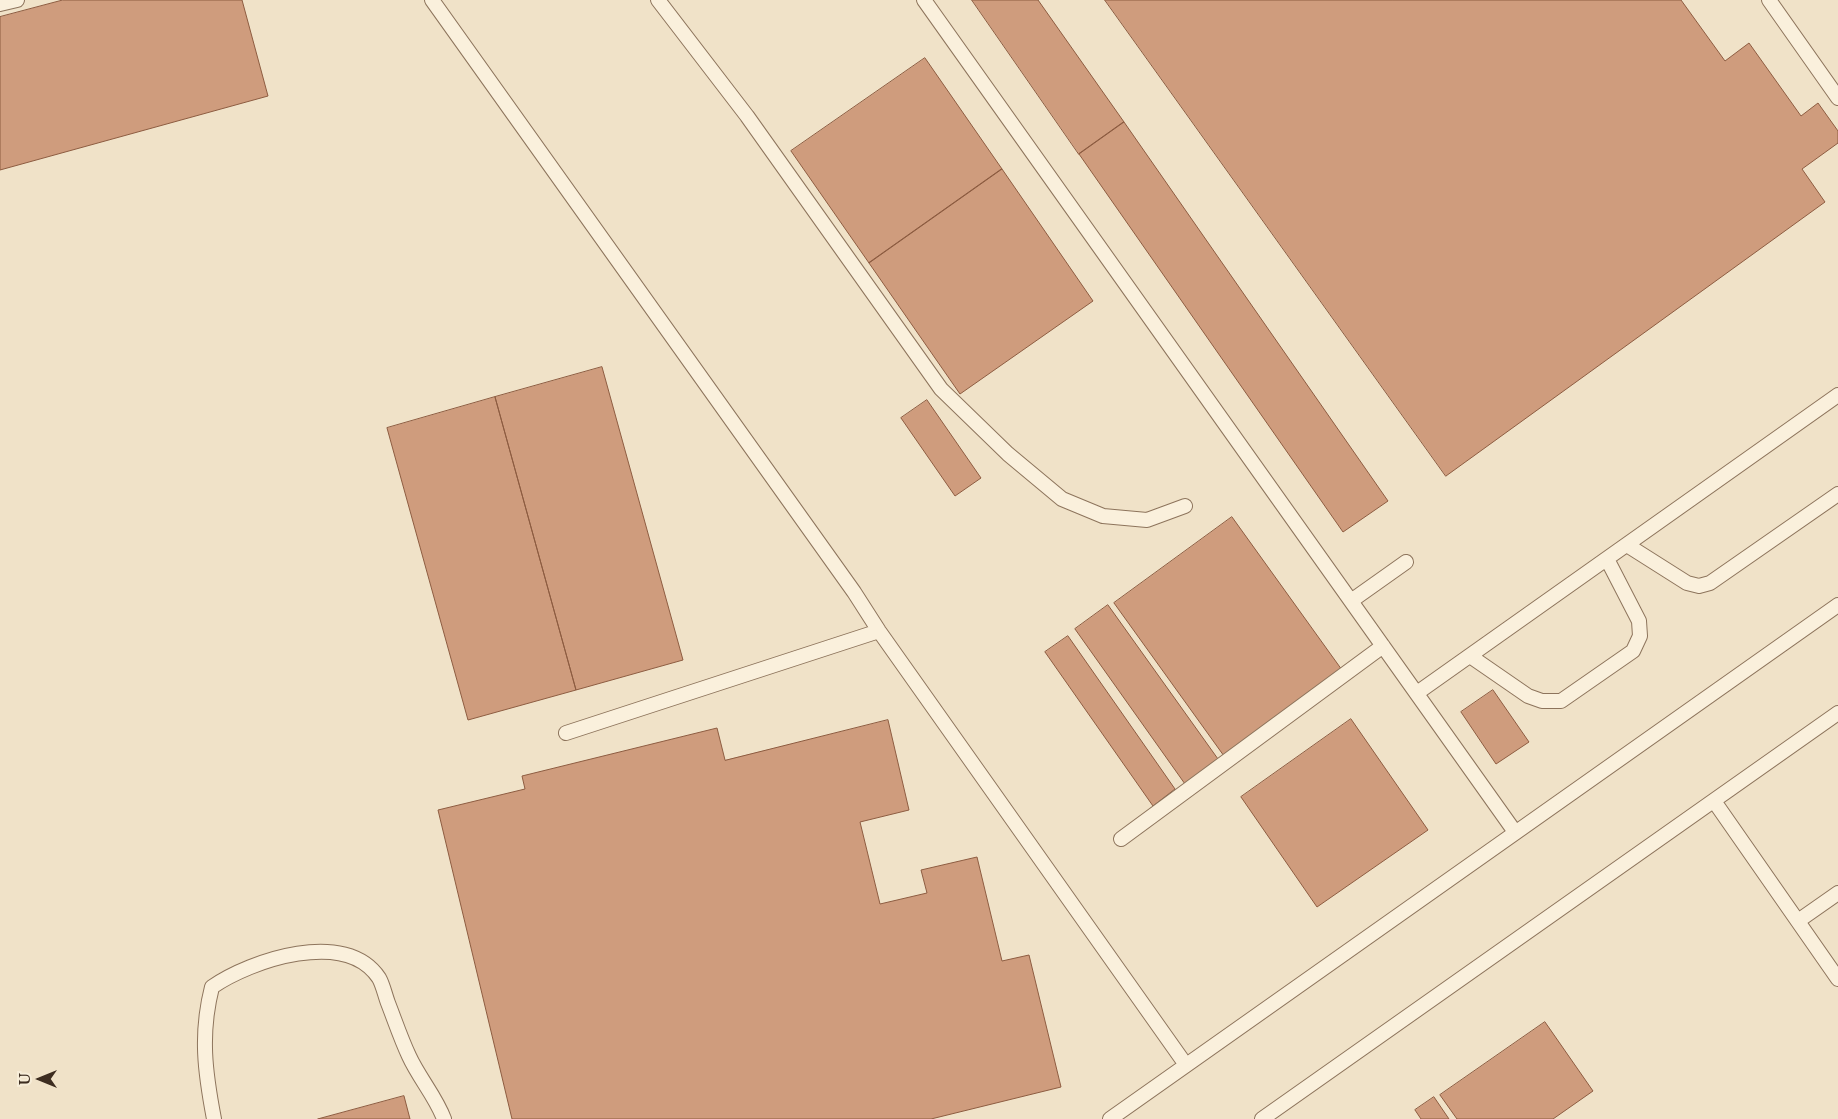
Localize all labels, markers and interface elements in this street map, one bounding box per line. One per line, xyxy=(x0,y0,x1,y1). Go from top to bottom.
north arrow xyxy=(15,1054,65,1104)
text: U xyxy=(16,1073,34,1085)

